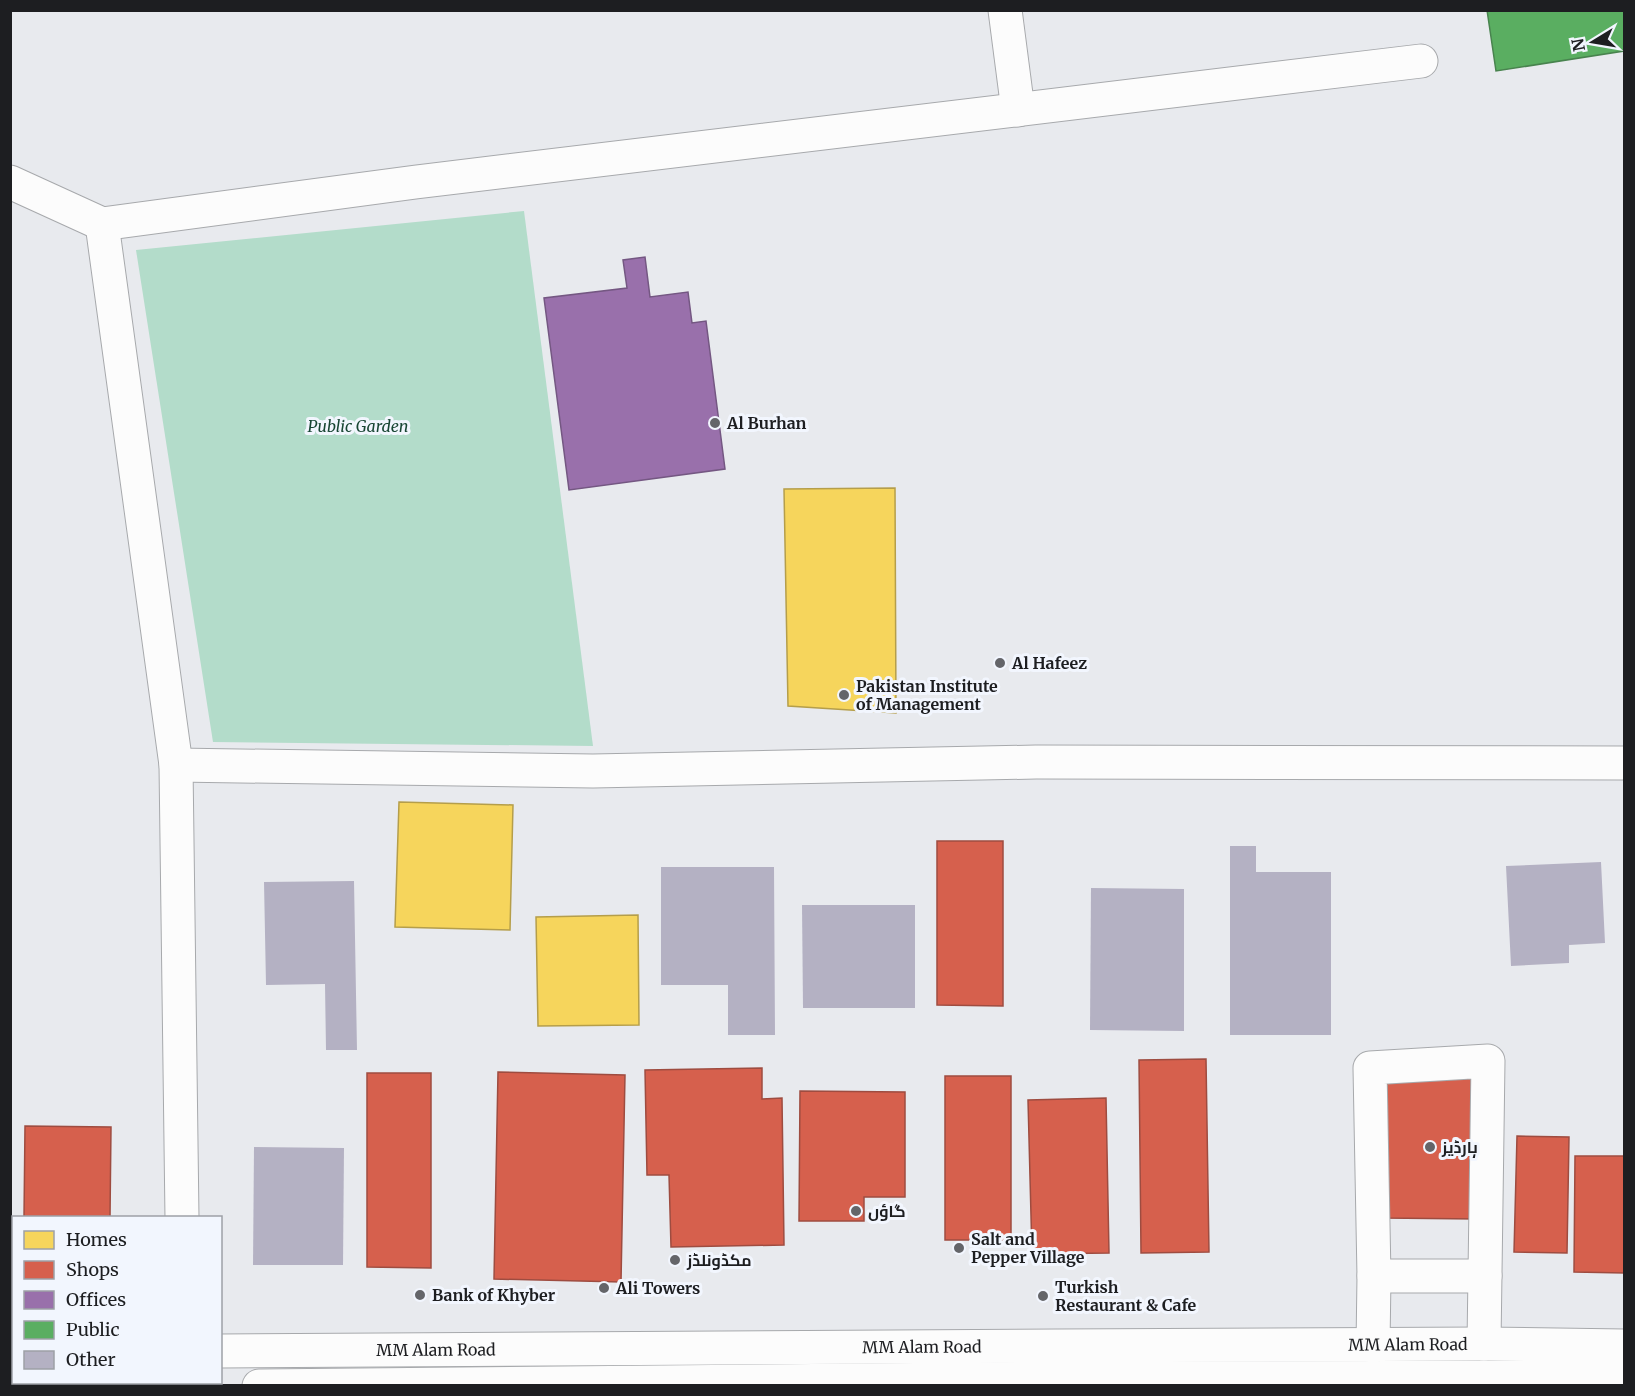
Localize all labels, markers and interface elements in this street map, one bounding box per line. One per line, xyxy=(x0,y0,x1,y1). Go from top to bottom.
north arrow xyxy=(1563,12,1623,72)
text: N xyxy=(1567,36,1589,53)
place label: Al Burhan xyxy=(726,413,807,433)
park label: Public Garden xyxy=(308,416,408,436)
marker: Al Burhan xyxy=(708,416,722,430)
place label: Al Hafeez xyxy=(1011,653,1087,673)
marker: Al Hafeez xyxy=(993,656,1007,670)
place label: Pakistan Institute of Management xyxy=(856,676,998,714)
marker: Pakistan Institute of Management xyxy=(837,688,851,702)
place label: ہارڈیز xyxy=(1441,1137,1478,1158)
marker: ہارڈیز xyxy=(1423,1140,1437,1154)
place label: گاؤں xyxy=(868,1201,906,1221)
marker: گاؤں xyxy=(849,1204,863,1218)
legend xyxy=(12,1216,222,1384)
text: Homes xyxy=(66,1228,127,1251)
place label: Salt and Pepper Village xyxy=(971,1229,1085,1267)
marker: Salt and Pepper Village xyxy=(952,1241,966,1255)
place label: مکڈونلڈز xyxy=(686,1250,751,1270)
marker: مکڈونلڈز xyxy=(668,1253,682,1267)
text: Shops xyxy=(66,1258,119,1281)
place label: Turkish Restaurant & Cafe xyxy=(1055,1277,1197,1315)
place label: Ali Towers xyxy=(615,1278,700,1298)
marker: Ali Towers xyxy=(597,1281,611,1295)
place label: Bank of Khyber xyxy=(432,1285,556,1305)
text: Offices xyxy=(66,1288,126,1311)
marker: Bank of Khyber xyxy=(413,1288,427,1302)
marker: Turkish Restaurant & Cafe xyxy=(1036,1289,1050,1303)
text: Public xyxy=(66,1318,120,1341)
street label: MM Alam Road xyxy=(1348,1334,1468,1355)
street label: MM Alam Road xyxy=(862,1336,982,1357)
street label: MM Alam Road xyxy=(376,1339,496,1360)
text: Other xyxy=(66,1348,116,1371)

